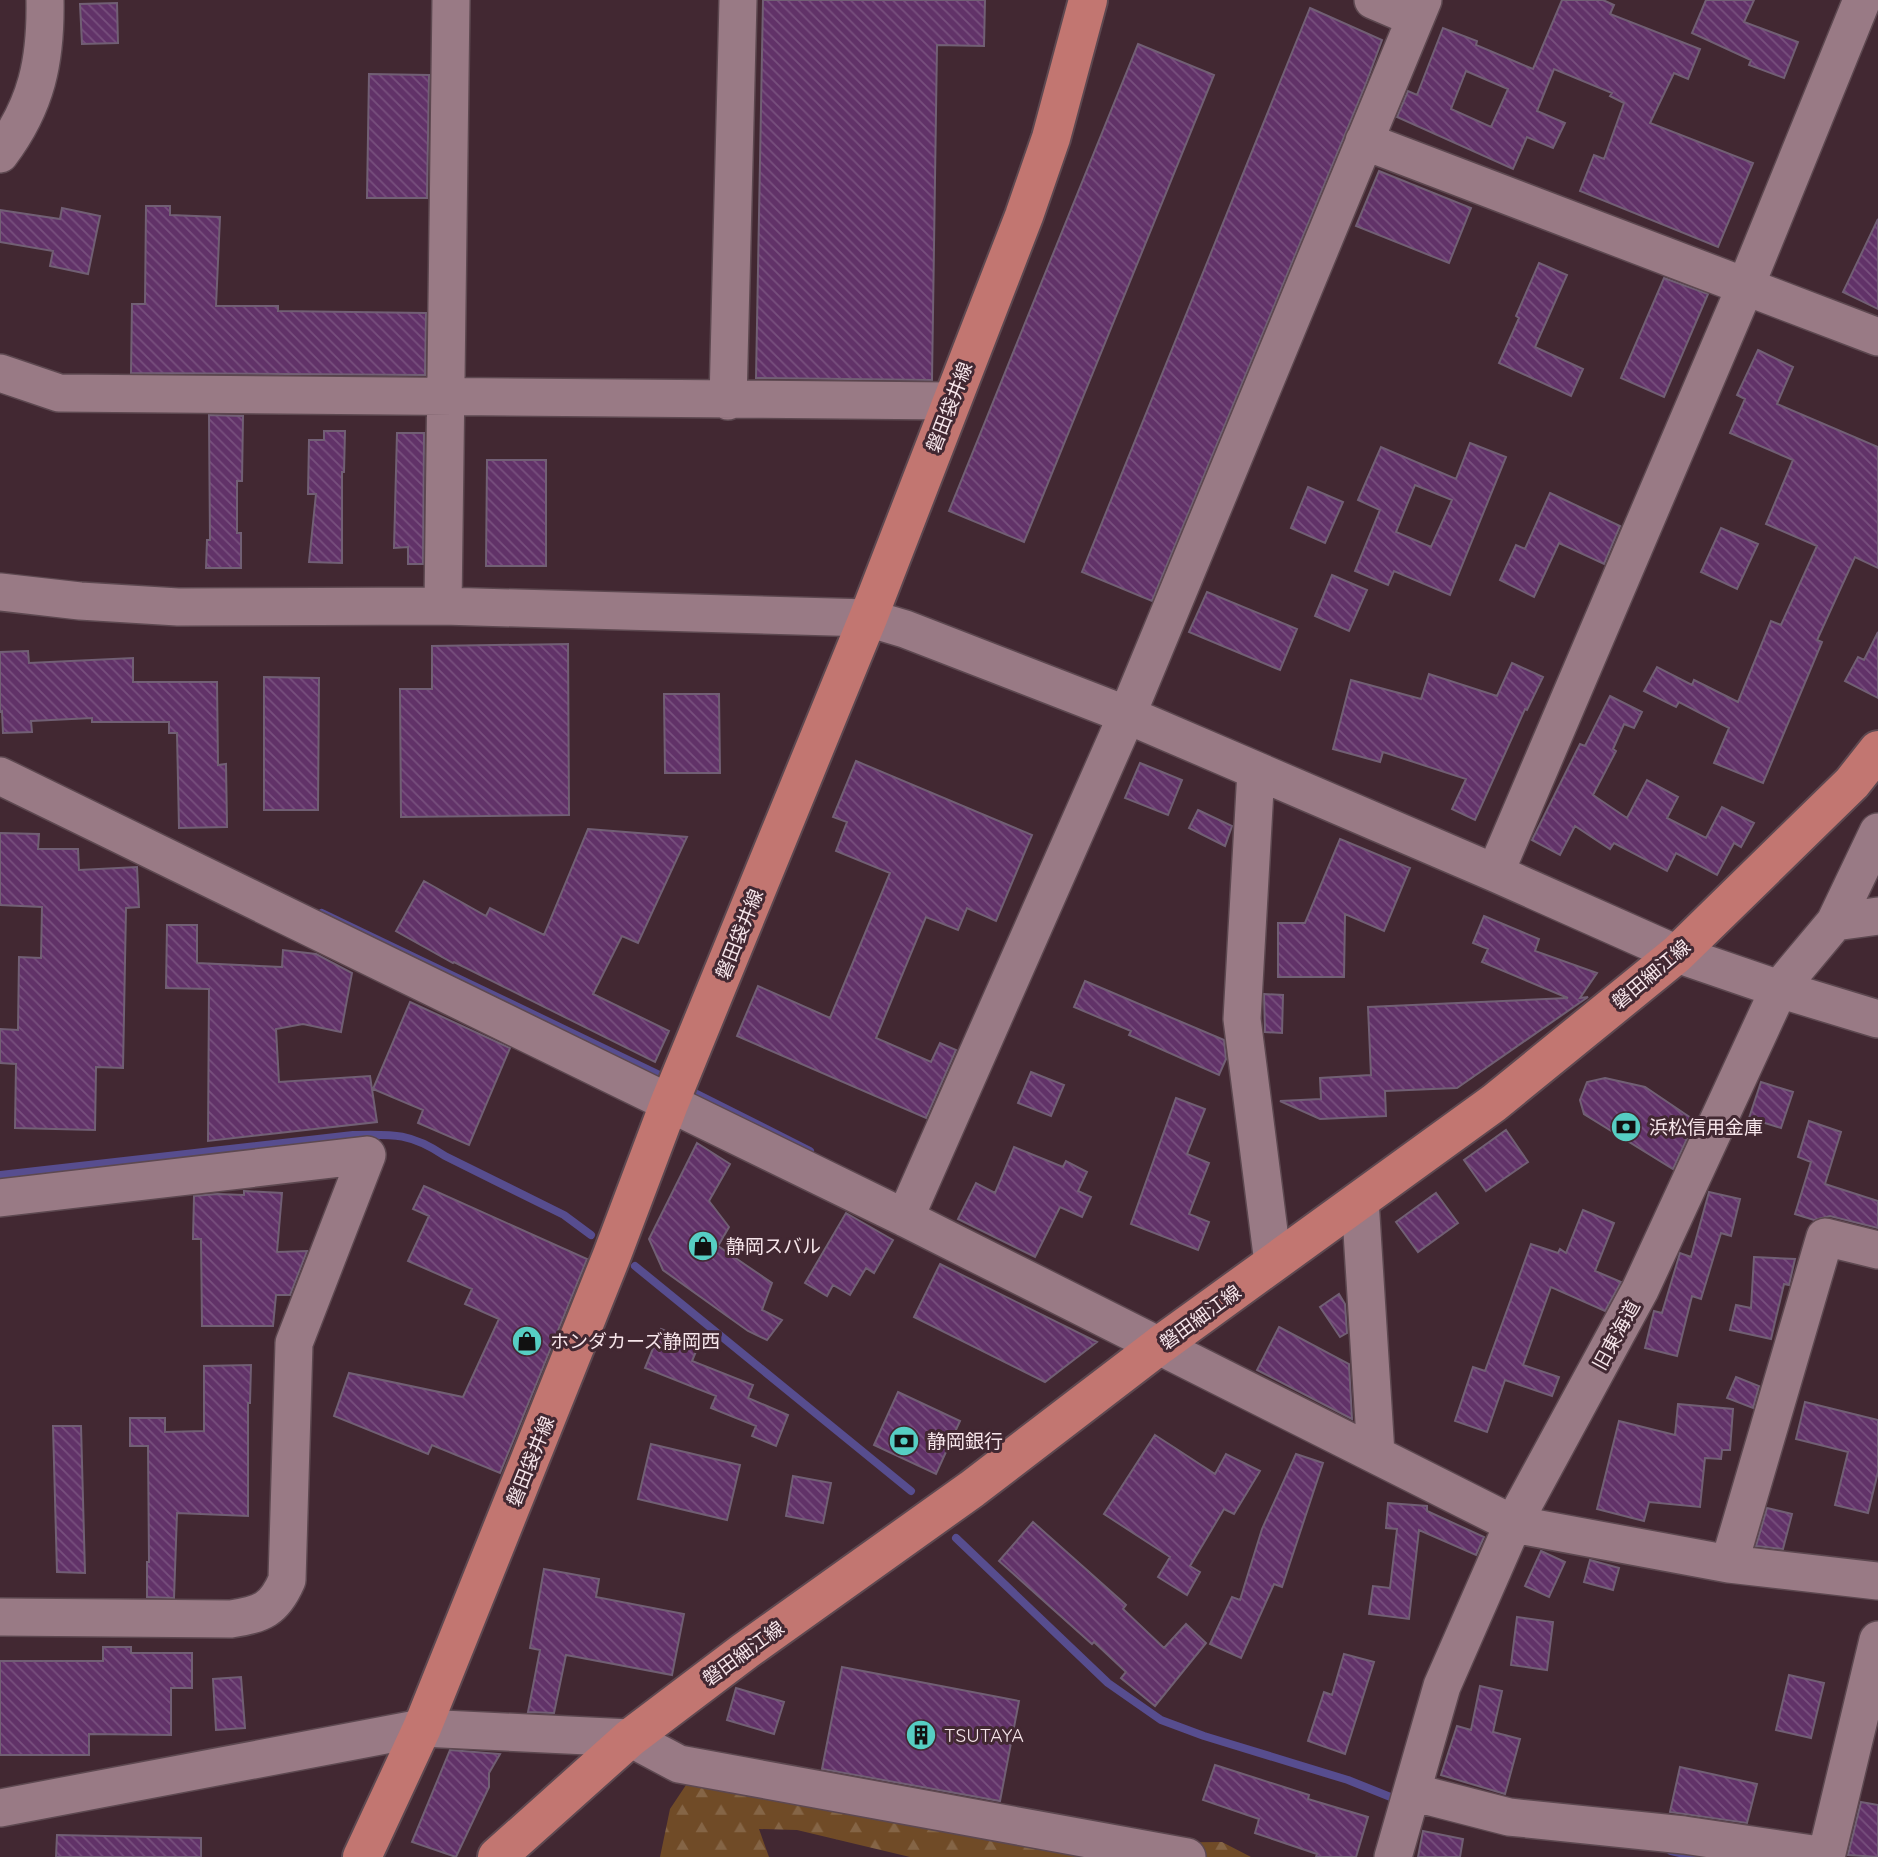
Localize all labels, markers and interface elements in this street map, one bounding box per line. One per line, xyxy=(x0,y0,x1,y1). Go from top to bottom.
street label: 磐田袋井線 xyxy=(921,358,977,456)
street label: 磐田袋井線 xyxy=(710,885,768,983)
street label: 磐田細江線 xyxy=(1607,934,1695,1014)
bank icon: 浜松信用金庫 xyxy=(1609,1110,1643,1144)
place label: 浜松信用金庫 xyxy=(1649,1115,1763,1139)
shop icon: 静岡スバル xyxy=(686,1229,720,1263)
place label: 静岡スバル xyxy=(726,1234,821,1258)
street label: 磐田細江線 xyxy=(1155,1279,1245,1355)
street label: 旧東海道 xyxy=(1587,1296,1645,1374)
shop icon: ホンダカーズ静岡西 xyxy=(510,1324,544,1358)
place label: ホンダカーズ静岡西 xyxy=(550,1329,720,1353)
street label: 磐田袋井線 xyxy=(501,1412,559,1510)
bank icon: 静岡銀行 xyxy=(887,1424,921,1458)
place label: 静岡銀行 xyxy=(927,1429,1003,1453)
street label: 磐田細江線 xyxy=(698,1615,788,1691)
building icon: TSUTAYA xyxy=(904,1718,938,1752)
place label: TSUTAYA xyxy=(944,1723,1024,1747)

